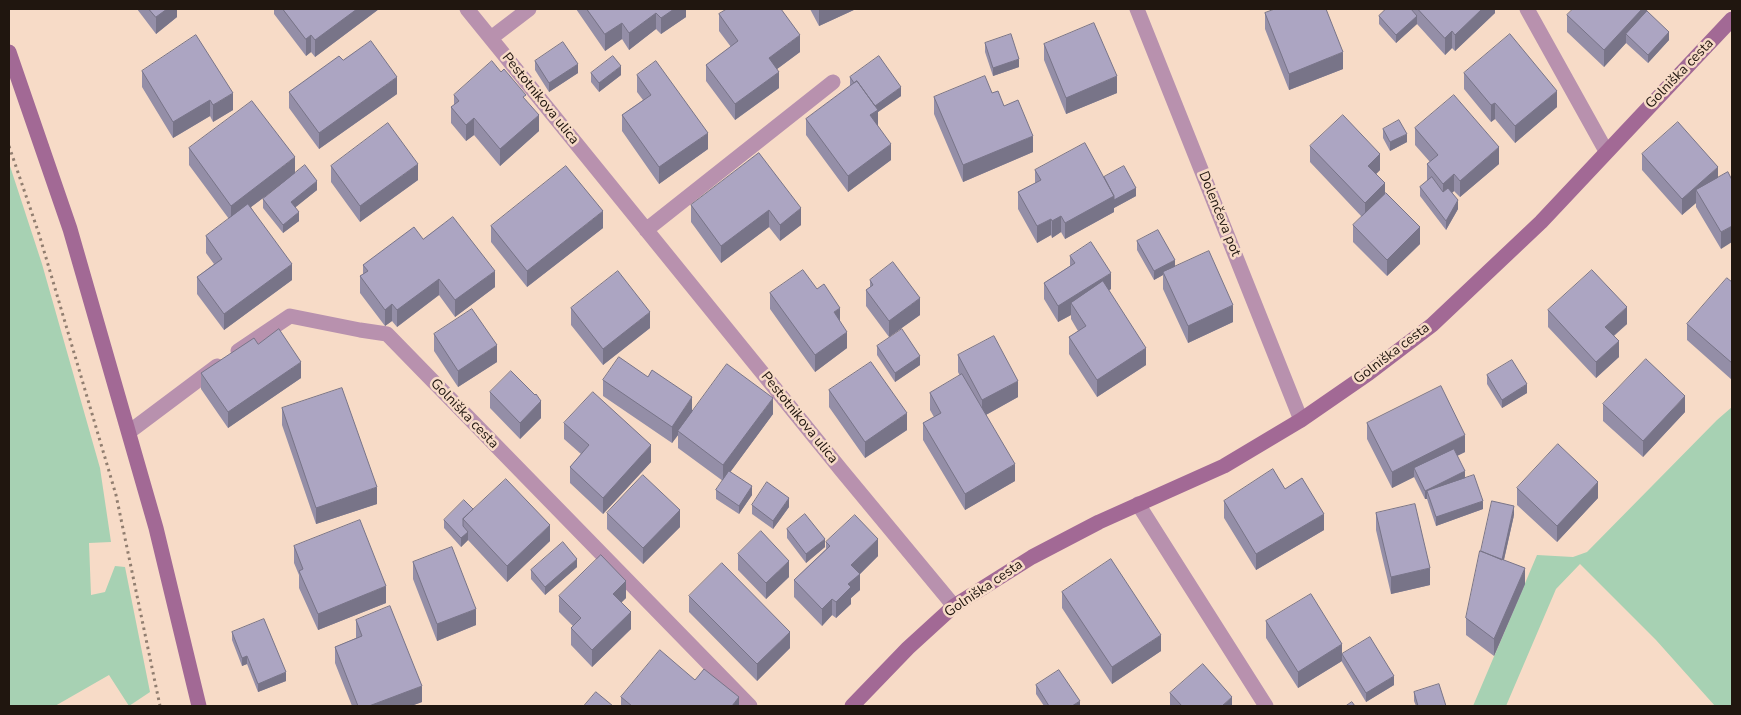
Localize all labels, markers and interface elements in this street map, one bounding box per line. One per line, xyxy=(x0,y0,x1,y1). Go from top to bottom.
street label: Golniška cesta xyxy=(1642,36,1718,112)
street label: Pestotnikova ulica xyxy=(498,50,582,148)
street label: Dolenčeva pot xyxy=(1194,169,1244,259)
street label: Golniška cesta xyxy=(1351,320,1433,388)
street label: Pestotnikova ulica xyxy=(757,369,841,467)
street label: Golniška cesta xyxy=(426,376,502,452)
street label: Golniška cesta xyxy=(942,557,1026,621)

